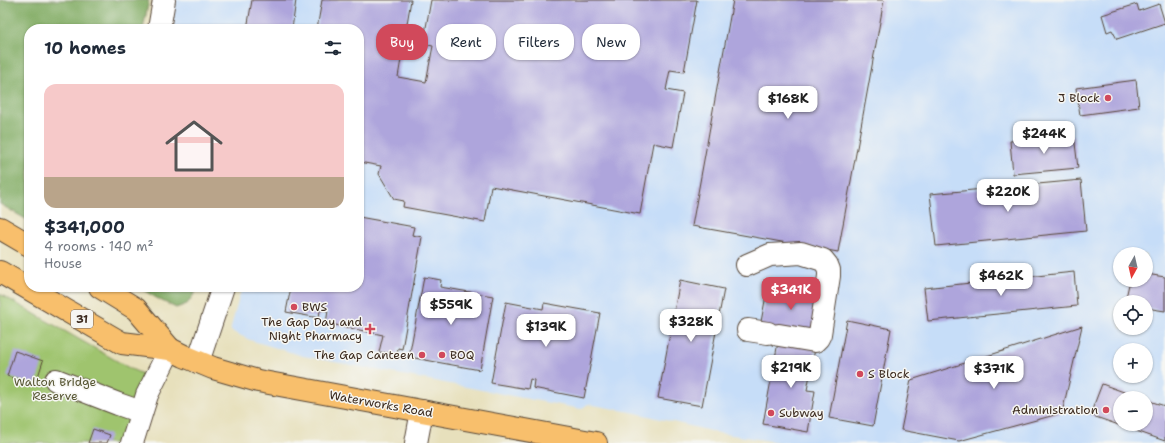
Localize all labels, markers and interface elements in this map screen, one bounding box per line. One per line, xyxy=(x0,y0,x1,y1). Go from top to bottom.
chip: Buy xyxy=(376,24,428,60)
chip: Rent xyxy=(436,24,496,60)
chip: Filters xyxy=(504,24,574,60)
chip: New xyxy=(582,24,640,60)
text: 10 homes xyxy=(44,37,126,59)
icon: filters xyxy=(322,37,344,59)
pin: $168K xyxy=(760,86,816,120)
text: $168K xyxy=(767,90,809,107)
place label: J Block xyxy=(1058,90,1100,106)
marker: J Block xyxy=(1103,93,1113,103)
icon: home xyxy=(158,110,230,182)
pin: $244K xyxy=(1016,121,1072,155)
text: $244K xyxy=(1022,125,1066,142)
pin: $220K xyxy=(980,179,1036,213)
text: $220K xyxy=(986,183,1030,200)
text: $341,000 xyxy=(44,216,125,238)
text: 4 rooms · 140 m² xyxy=(44,238,153,255)
north arrow xyxy=(1113,247,1153,287)
map controls xyxy=(1113,247,1153,431)
text: House xyxy=(44,255,82,272)
pin: $462K xyxy=(973,263,1029,297)
text: $462K xyxy=(979,267,1023,284)
pin: $341K xyxy=(763,277,819,311)
text: $341K xyxy=(771,281,811,298)
pin: $559K xyxy=(423,292,479,326)
button: locate xyxy=(1113,295,1153,335)
text: $559K xyxy=(430,296,472,313)
place label: BWS xyxy=(302,299,328,315)
marker: BWS xyxy=(289,302,299,312)
pin: $328K xyxy=(663,309,719,343)
road number: 31 xyxy=(71,310,93,328)
text: $328K xyxy=(669,313,713,330)
place label: The Gap Day and Night Pharmacy xyxy=(261,314,362,344)
pin: $139K xyxy=(518,314,574,348)
text: $139K xyxy=(526,318,566,335)
marker: The Gap Day and Night Pharmacy xyxy=(365,324,375,334)
button: + xyxy=(1113,343,1153,383)
place label: The Gap Canteen xyxy=(314,347,414,363)
place label: BOQ xyxy=(450,347,474,363)
marker: The Gap Canteen xyxy=(417,350,427,360)
marker: BOQ xyxy=(437,350,447,360)
pin: $219K xyxy=(763,355,819,389)
pin: $371K xyxy=(966,356,1022,390)
text: $219K xyxy=(771,359,811,376)
text: $371K xyxy=(974,360,1014,377)
place label: S Block xyxy=(868,366,910,382)
marker: S Block xyxy=(855,369,865,379)
park label: Walton Bridge Reserve xyxy=(14,374,96,404)
street label: Waterworks Road xyxy=(328,387,434,421)
button: − xyxy=(1113,391,1153,431)
place label: Administration xyxy=(1012,402,1098,418)
place label: Subway xyxy=(779,405,824,421)
marker: Administration xyxy=(1101,405,1111,415)
marker: Subway xyxy=(766,408,776,418)

